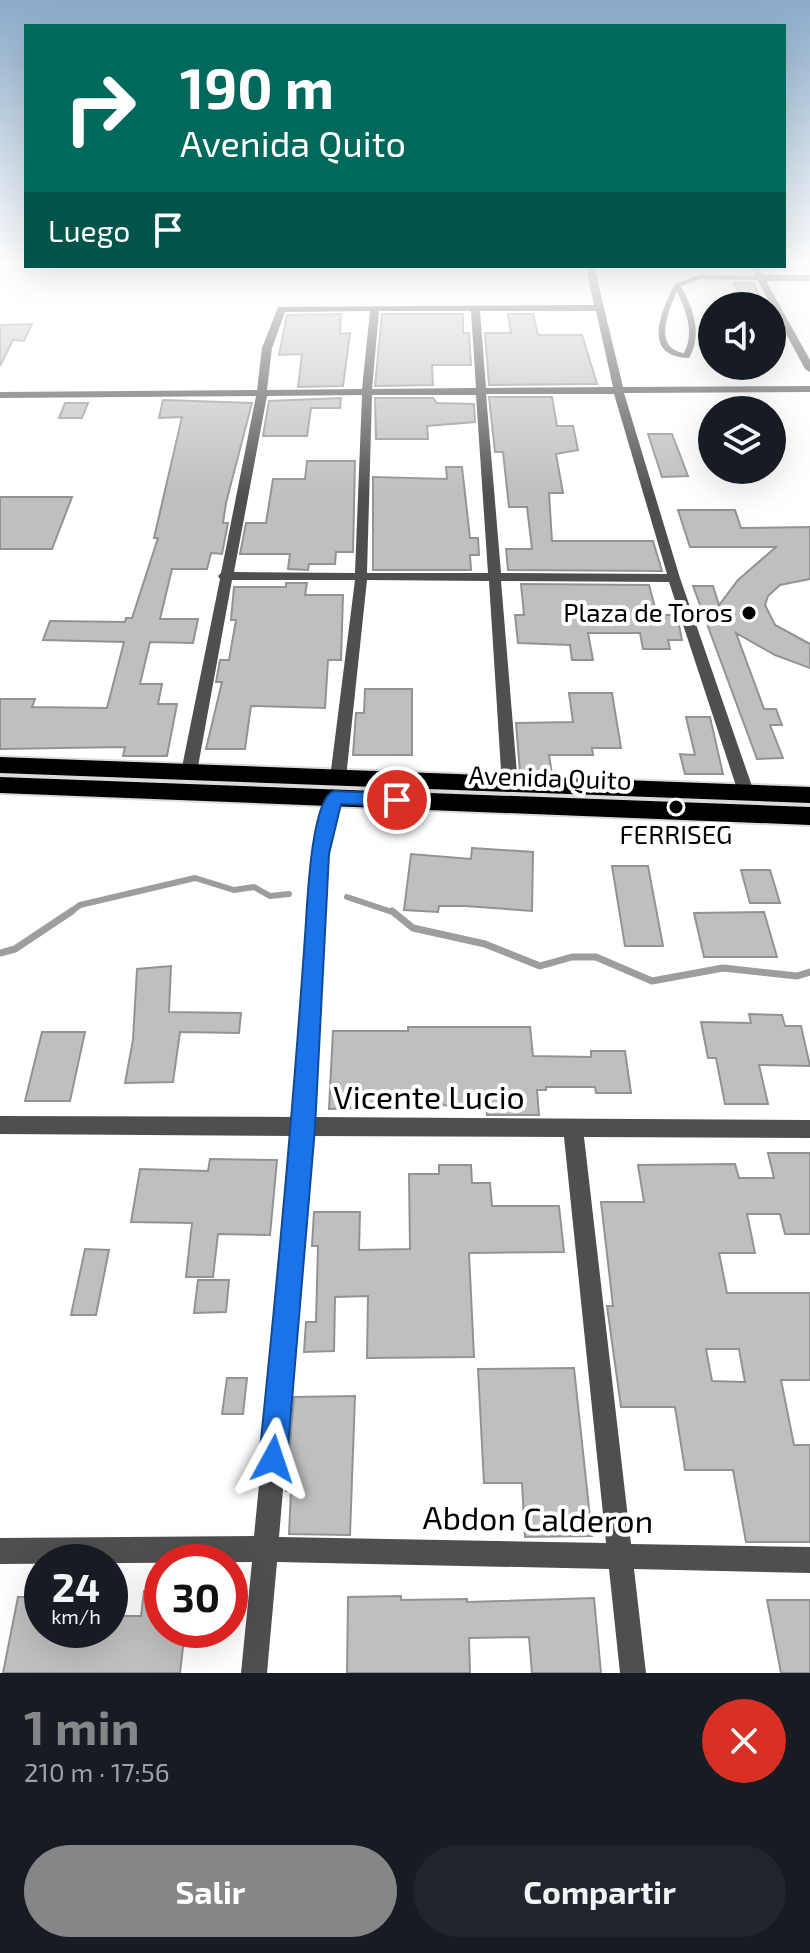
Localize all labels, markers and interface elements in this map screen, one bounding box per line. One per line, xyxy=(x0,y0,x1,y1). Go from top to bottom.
text: 190 m xyxy=(180,53,334,120)
icon: right xyxy=(48,56,152,160)
text: Avenida Quito xyxy=(180,121,406,164)
icon: arrive xyxy=(146,208,190,252)
text: Luego xyxy=(48,212,130,248)
map controls xyxy=(698,292,786,484)
button: sound xyxy=(698,292,786,380)
button: layers xyxy=(698,396,786,484)
place label: Plaza de Toros xyxy=(563,596,733,627)
marker: Plaza de Toros xyxy=(740,604,758,622)
street label: Avenida Quito xyxy=(468,758,632,795)
pin xyxy=(363,766,431,834)
icon: arrive xyxy=(375,778,419,822)
marker: FERRISEG xyxy=(667,798,685,816)
place label: FERRISEG xyxy=(620,818,732,849)
street label: Vicente Lucio xyxy=(333,1077,525,1115)
position arrow xyxy=(231,1417,315,1501)
street label: Abdon Calderon xyxy=(423,1497,654,1539)
speed limit sign: 30 xyxy=(144,1544,248,1648)
text: 24 xyxy=(52,1562,100,1610)
text: km/h xyxy=(51,1604,101,1628)
text: 1 min xyxy=(24,1697,140,1755)
button: close xyxy=(702,1699,786,1783)
text: 210 m · 17:56 xyxy=(24,1756,170,1787)
button: Salir xyxy=(24,1845,397,1937)
button: Compartir xyxy=(413,1845,786,1937)

